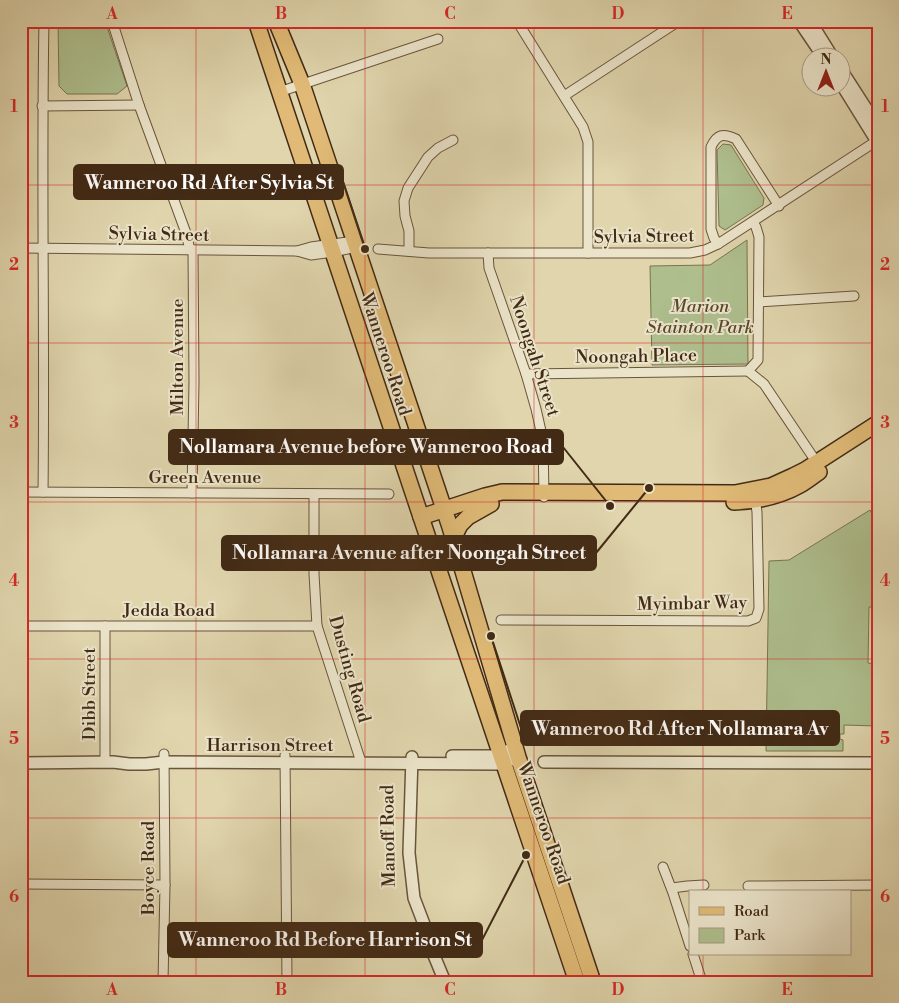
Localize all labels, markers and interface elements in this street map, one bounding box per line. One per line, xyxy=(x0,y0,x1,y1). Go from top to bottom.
text: A xyxy=(105,4,118,24)
text: B xyxy=(275,4,287,24)
text: C xyxy=(444,4,456,24)
text: D xyxy=(612,4,625,24)
text: E xyxy=(781,4,793,24)
north arrow xyxy=(802,48,852,98)
text: N xyxy=(820,51,832,69)
text: 1 xyxy=(10,97,18,117)
text: 1 xyxy=(881,97,889,117)
callout: Wanneroo Rd After Sylvia St xyxy=(74,165,343,199)
text: Wanneroo Rd After Sylvia St xyxy=(83,171,334,195)
street label: Sylvia Street xyxy=(108,222,210,247)
street label: Sylvia Street xyxy=(593,224,695,249)
text: 2 xyxy=(9,255,19,275)
text: 2 xyxy=(880,255,890,275)
street label: Wanneroo Road xyxy=(354,289,416,419)
street label: Noongah Street xyxy=(504,293,565,420)
park label: Marion Stainton Park xyxy=(646,295,754,339)
street label: Milton Avenue xyxy=(166,298,189,416)
street label: Noongah Place xyxy=(575,344,697,369)
text: 3 xyxy=(9,413,19,433)
text: 3 xyxy=(880,413,890,433)
callout: Nollamara Avenue before Wanneroo Road xyxy=(169,430,563,464)
text: Nollamara Avenue before Wanneroo Road xyxy=(179,435,553,459)
street label: Green Avenue xyxy=(149,466,261,489)
callout: Nollamara Avenue after Noongah Street xyxy=(222,536,596,570)
text: Nollamara Avenue after Noongah Street xyxy=(232,541,586,565)
text: 4 xyxy=(9,571,20,591)
text: 4 xyxy=(880,571,891,591)
street label: Myimbar Way xyxy=(637,591,748,616)
street label: Jedda Road xyxy=(122,599,216,622)
street label: Dusting Road xyxy=(323,613,376,726)
street label: Dibb Street xyxy=(78,647,101,741)
callout: Wanneroo Rd After Nollamara Av xyxy=(521,711,839,745)
text: Wanneroo Rd After Nollamara Av xyxy=(530,717,829,741)
text: 5 xyxy=(9,729,19,749)
text: 5 xyxy=(880,729,890,749)
street label: Harrison Street xyxy=(206,734,334,757)
street label: Wanneroo Road xyxy=(511,758,575,888)
street label: Manoff Road xyxy=(376,784,401,888)
street label: Boyce Road xyxy=(137,820,160,916)
text: 6 xyxy=(9,887,19,907)
text: 6 xyxy=(880,887,890,907)
legend xyxy=(689,890,852,956)
text: Road xyxy=(734,902,769,921)
callout: Wanneroo Rd Before Harrison St xyxy=(168,923,482,957)
text: Park xyxy=(734,926,766,945)
text: Wanneroo Rd Before Harrison St xyxy=(177,928,472,952)
text: A xyxy=(105,980,118,1000)
text: B xyxy=(275,980,287,1000)
text: C xyxy=(444,980,456,1000)
text: D xyxy=(612,980,625,1000)
text: E xyxy=(781,980,793,1000)

